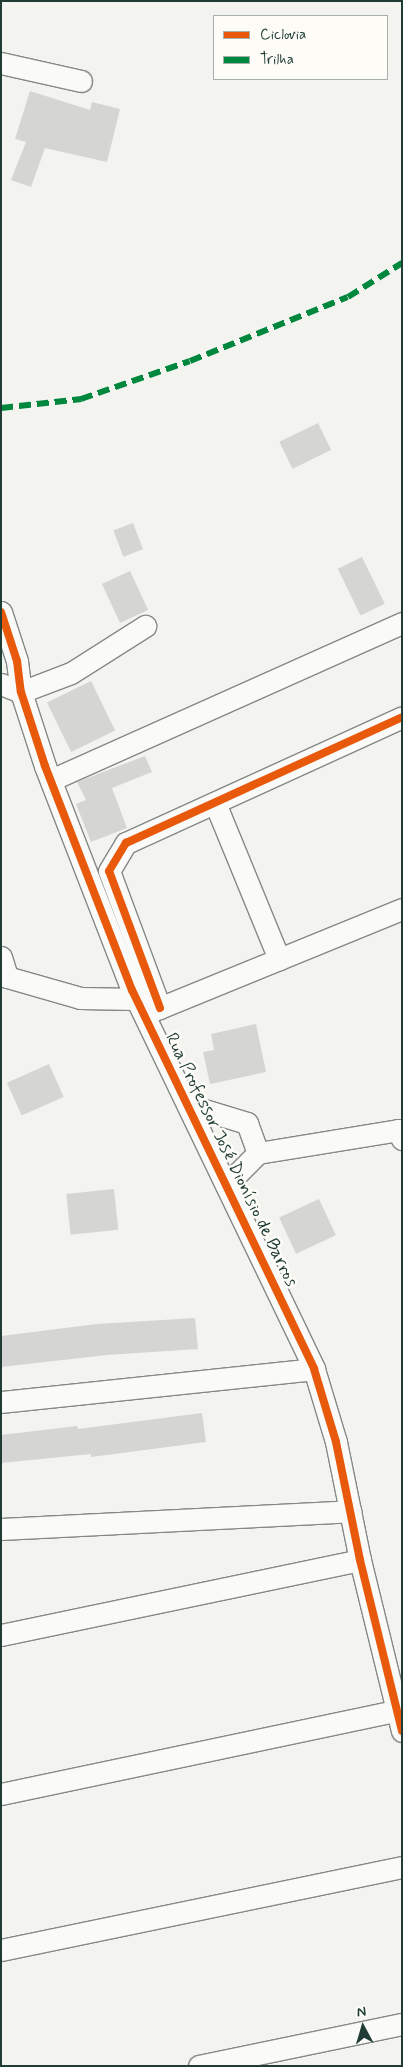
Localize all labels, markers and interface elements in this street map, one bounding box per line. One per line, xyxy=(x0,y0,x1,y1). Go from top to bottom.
legend xyxy=(213,15,388,80)
text: Ciclovia xyxy=(260,25,306,45)
text: Trilha xyxy=(260,50,294,70)
street label: Rua Professor José Dionísio de Barros xyxy=(159,1028,303,1292)
north arrow xyxy=(338,2002,388,2052)
text: N xyxy=(356,2003,367,2022)

